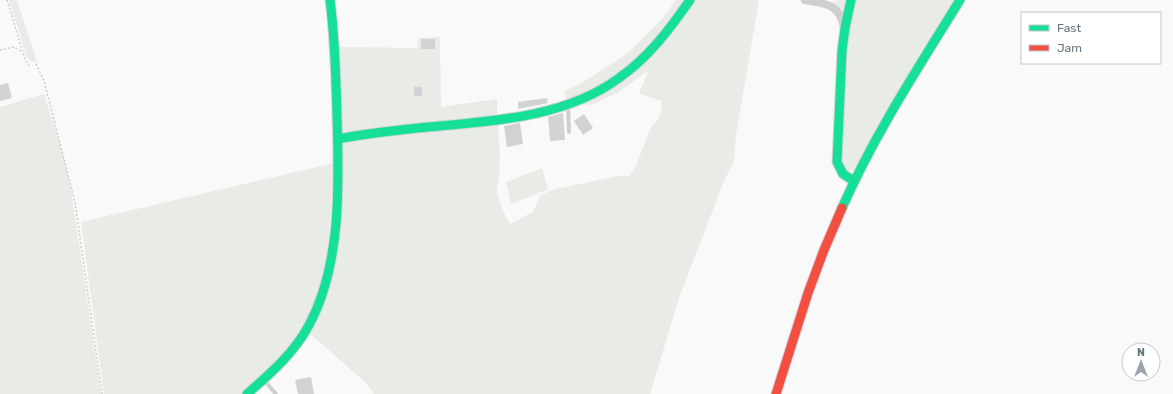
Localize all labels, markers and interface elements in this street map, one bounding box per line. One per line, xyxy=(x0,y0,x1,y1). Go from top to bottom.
legend xyxy=(1021,12,1161,64)
text: Fast xyxy=(1057,21,1081,35)
text: Jam xyxy=(1057,41,1082,55)
north arrow xyxy=(1121,342,1161,382)
text: N xyxy=(1137,346,1145,359)

